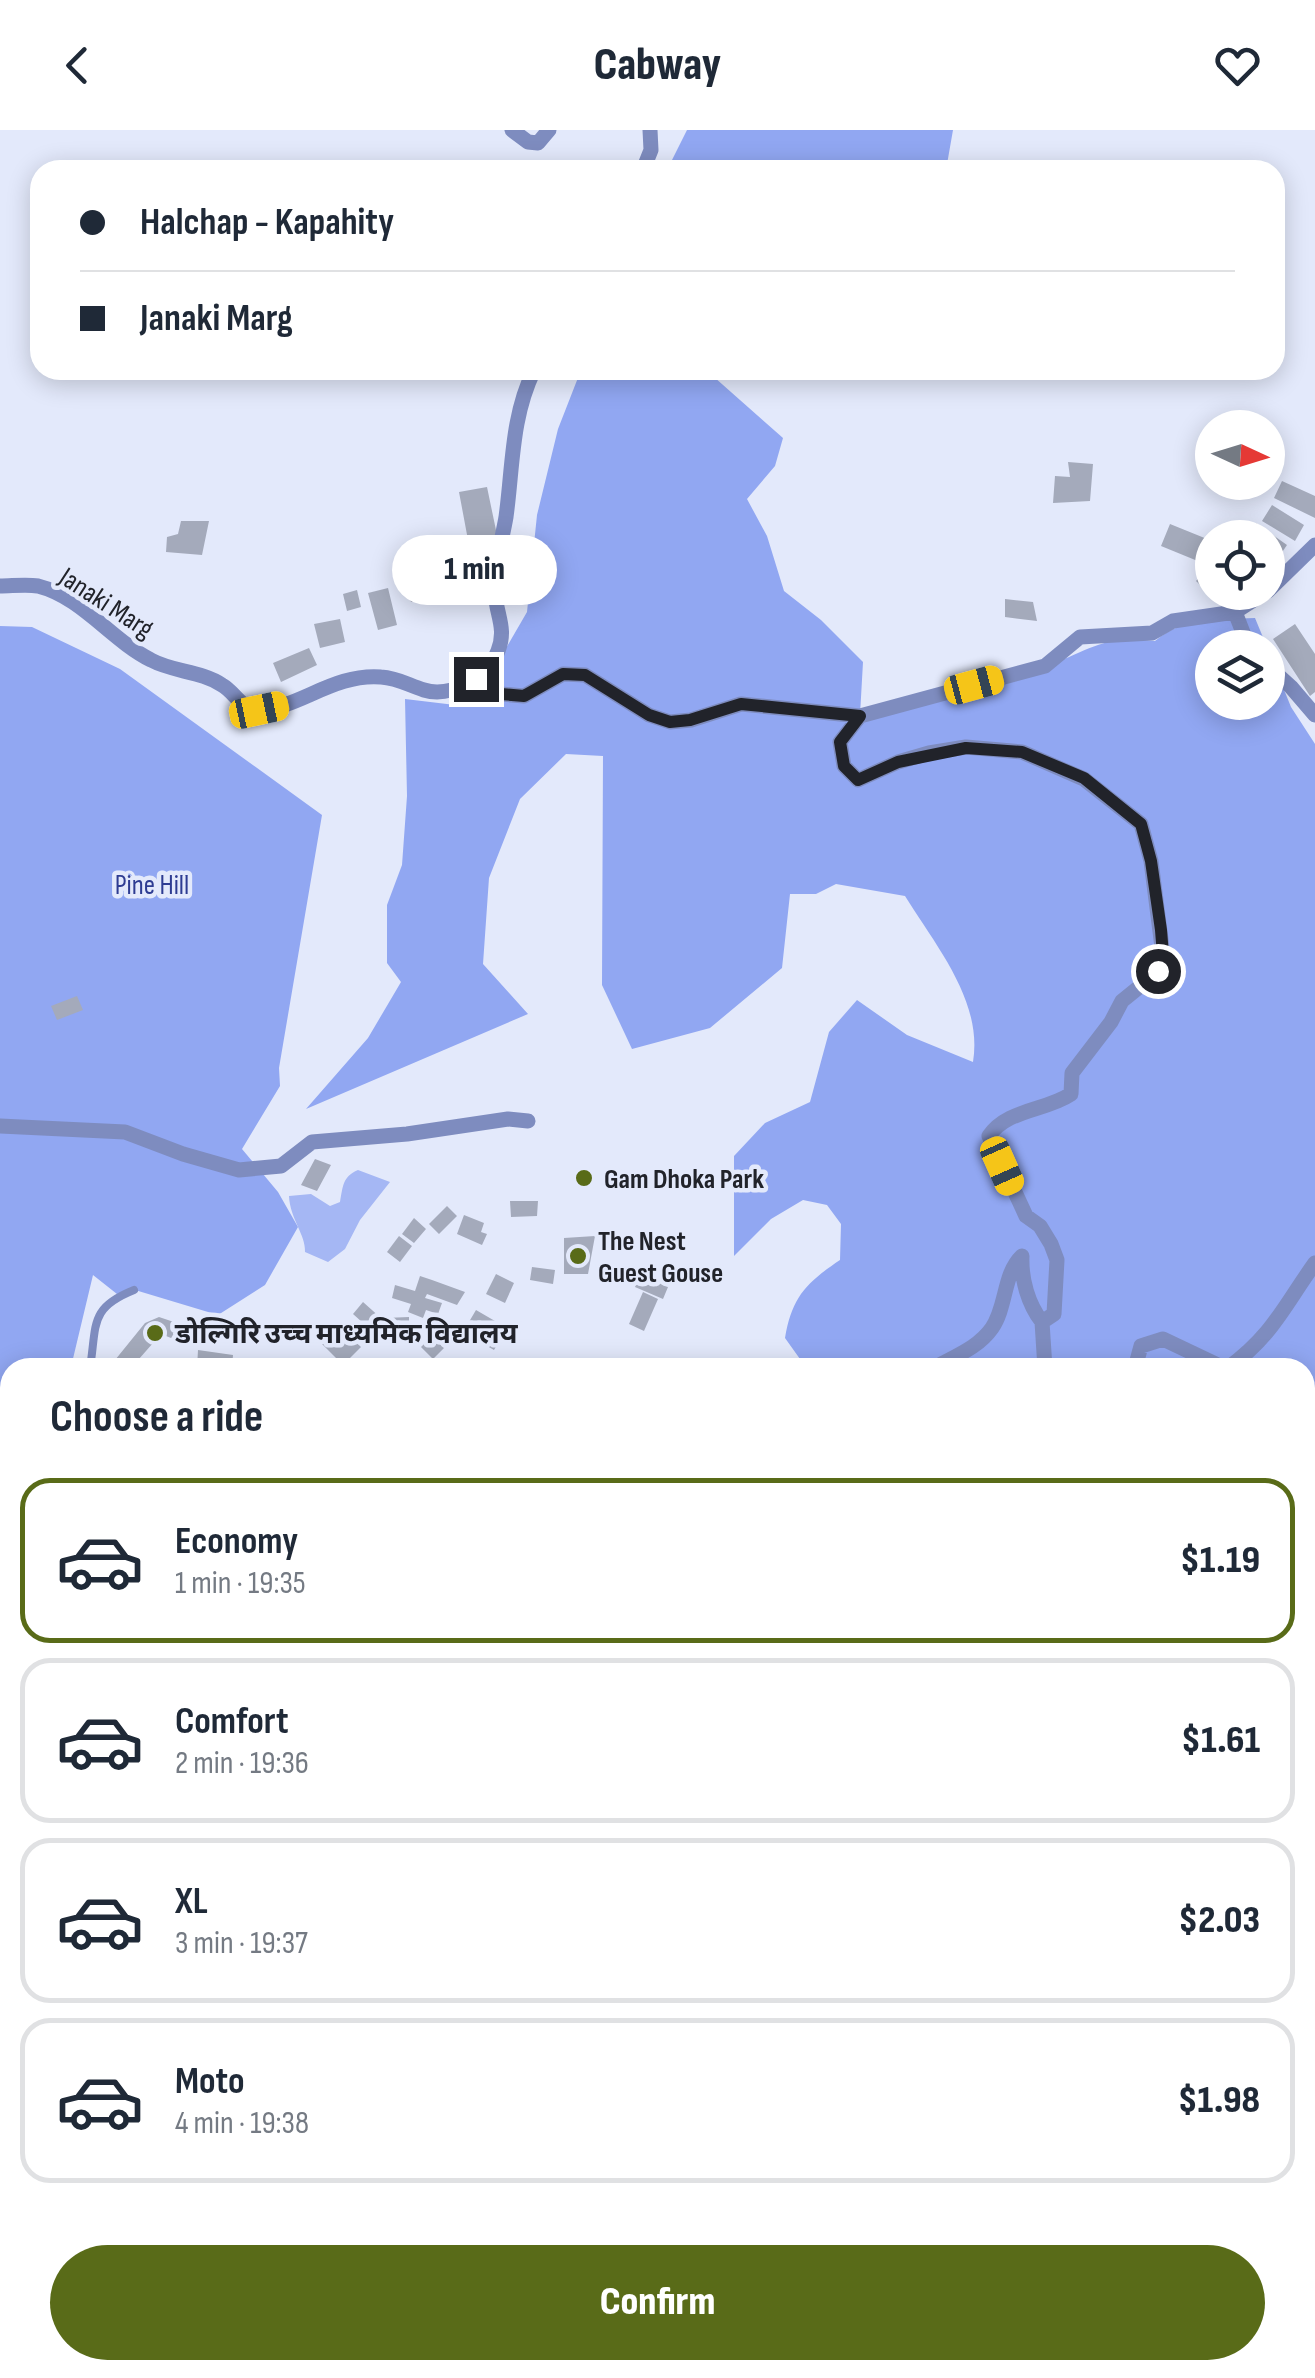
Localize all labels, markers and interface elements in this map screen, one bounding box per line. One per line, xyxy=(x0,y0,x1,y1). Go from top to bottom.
icon: back xyxy=(50,38,105,93)
text: Cabway xyxy=(594,38,721,93)
icon: heart xyxy=(1210,38,1265,93)
text: Halchap - Kapahity xyxy=(140,200,394,245)
text: Janaki Marg xyxy=(140,296,293,341)
north arrow xyxy=(1195,410,1285,500)
map controls xyxy=(1195,410,1285,720)
button: locate xyxy=(1195,520,1285,610)
callout: 1 min xyxy=(394,534,558,604)
text: 1 min xyxy=(444,550,505,589)
street label: Janaki Marg xyxy=(52,560,159,646)
button: layers xyxy=(1195,630,1285,720)
route end xyxy=(454,657,499,702)
car xyxy=(941,663,1007,707)
car xyxy=(227,689,291,731)
park label: Pine Hill xyxy=(115,869,189,902)
route start xyxy=(1136,949,1181,994)
car xyxy=(976,1132,1028,1200)
place label: Gam Dhoka Park xyxy=(604,1163,764,1196)
marker: Gam Dhoka Park xyxy=(573,1167,595,1189)
place label: The Nest Guest Gouse xyxy=(598,1225,723,1290)
marker: The Nest Guest Gouse xyxy=(567,1245,589,1267)
place label: डोल्गिरि उच्च माध्यमिक विद्यालय xyxy=(174,1317,519,1351)
marker: डोल्गिरि उच्च माध्यमिक विद्यालय xyxy=(144,1322,166,1344)
text: Choose a ride xyxy=(50,1390,263,1445)
icon: car xyxy=(55,1516,145,1606)
text: Economy xyxy=(175,1519,298,1564)
text: $1.19 xyxy=(1180,1538,1260,1583)
text: 1 min · 19:35 xyxy=(175,1564,306,1603)
icon: car xyxy=(55,1696,145,1786)
text: Comfort xyxy=(175,1699,289,1744)
text: $1.61 xyxy=(1181,1718,1260,1763)
text: 2 min · 19:36 xyxy=(175,1744,309,1783)
icon: car xyxy=(55,1876,145,1966)
text: XL xyxy=(175,1879,208,1924)
text: $2.03 xyxy=(1179,1898,1260,1943)
text: 3 min · 19:37 xyxy=(175,1924,308,1963)
icon: car xyxy=(55,2056,145,2146)
text: Moto xyxy=(175,2059,245,2104)
text: $1.98 xyxy=(1178,2078,1260,2123)
text: 4 min · 19:38 xyxy=(175,2104,309,2143)
button: Confirm xyxy=(50,2245,1265,2360)

